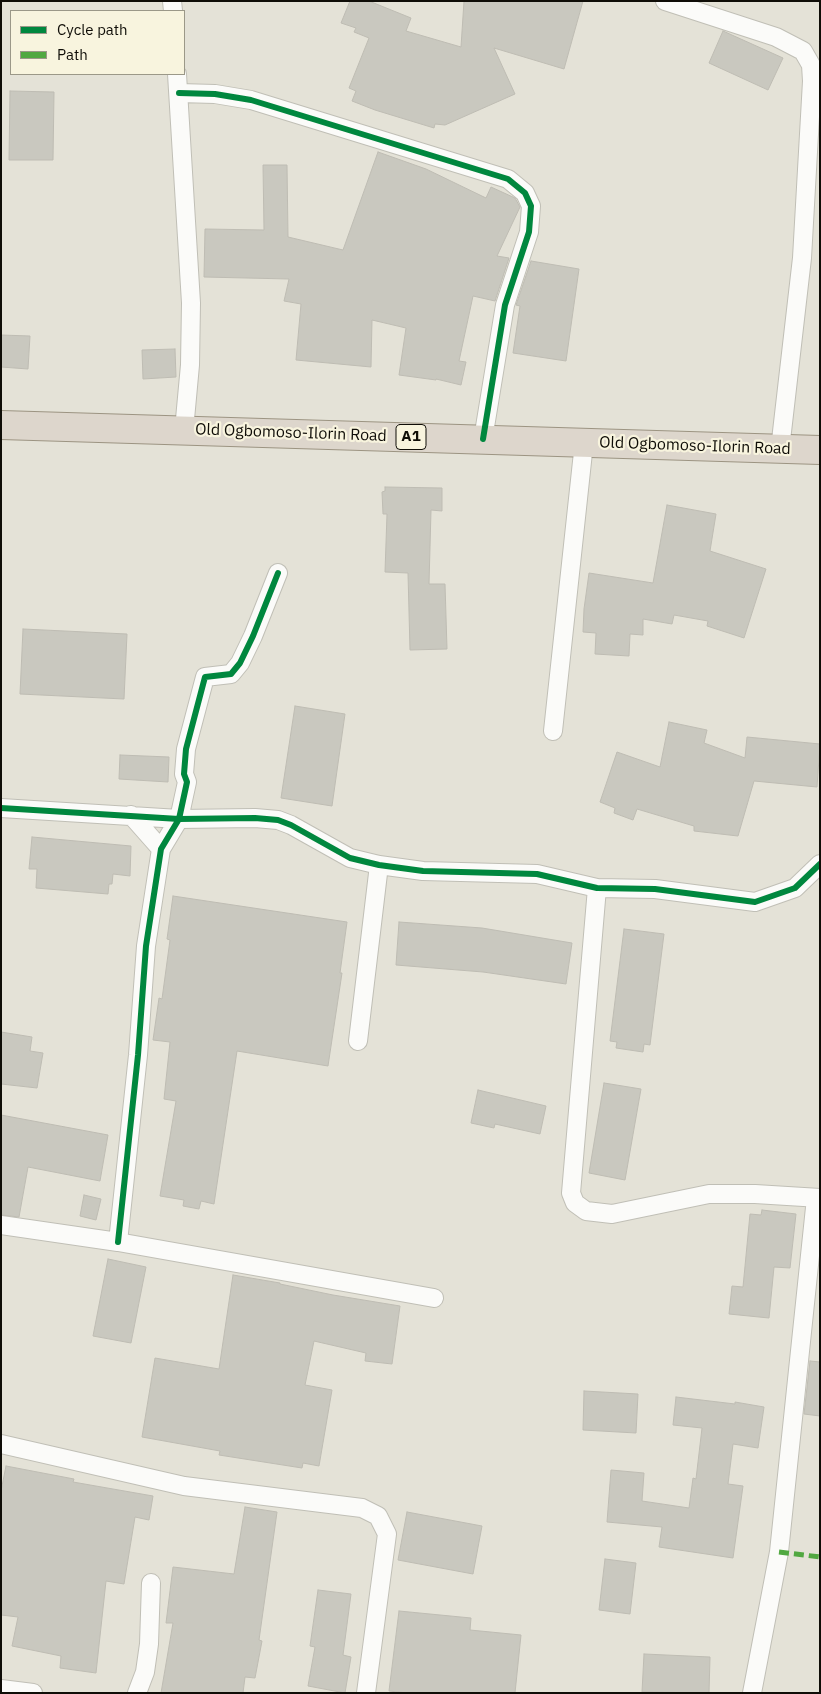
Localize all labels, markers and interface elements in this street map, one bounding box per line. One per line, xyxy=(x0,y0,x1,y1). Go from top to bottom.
legend xyxy=(10,10,185,75)
text: Cycle path xyxy=(57,20,128,39)
text: Path xyxy=(57,45,88,64)
street label: Old Ogbomoso-Ilorin Road xyxy=(195,420,387,446)
road number: A1 xyxy=(396,424,426,450)
street label: Old Ogbomoso-Ilorin Road xyxy=(599,433,791,459)

